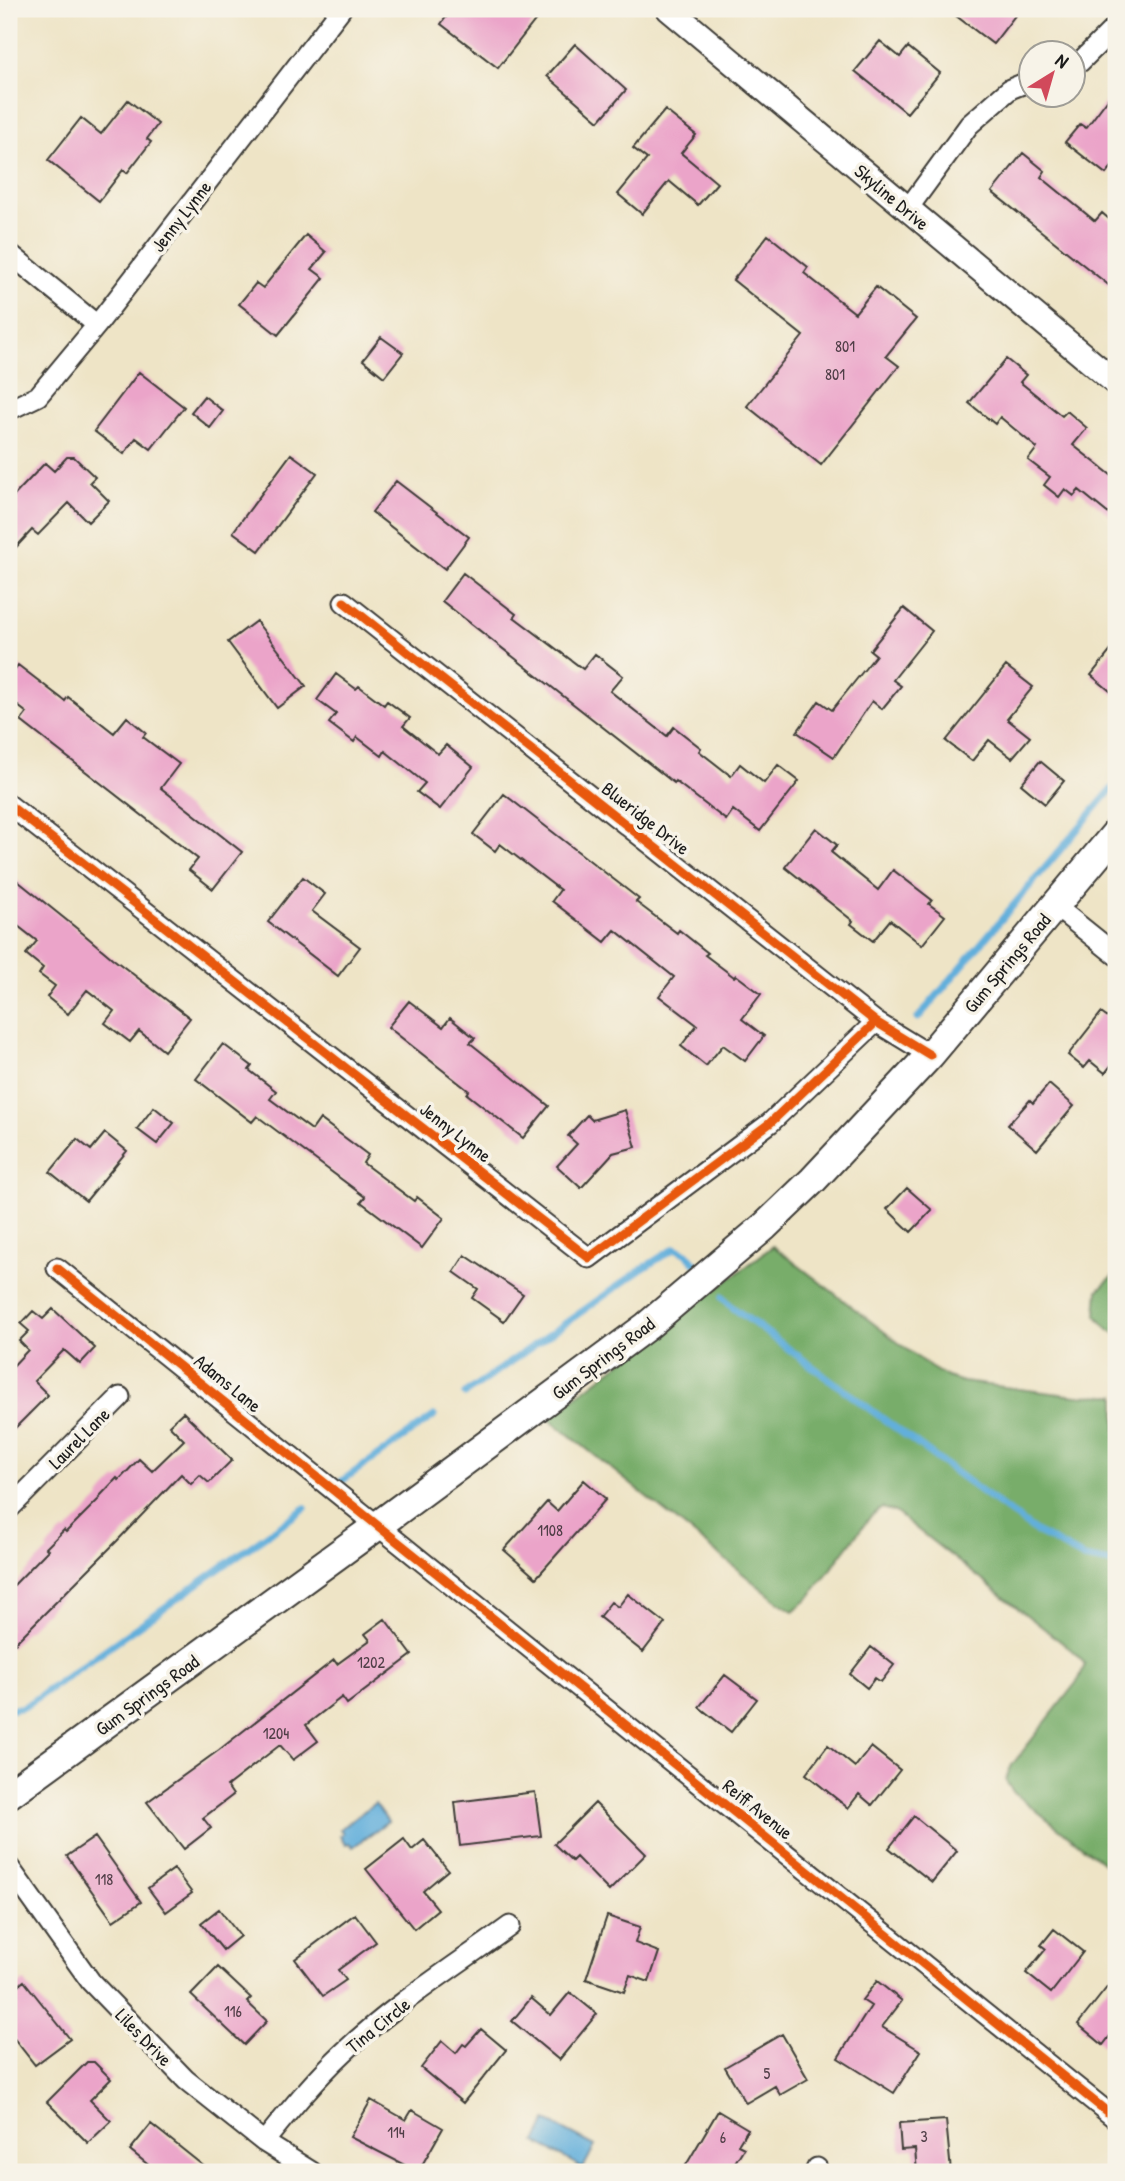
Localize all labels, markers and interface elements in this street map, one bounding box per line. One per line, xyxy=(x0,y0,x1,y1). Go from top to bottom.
north arrow xyxy=(1016,38,1086,108)
text: N xyxy=(1050,47,1074,74)
street label: Skyline Drive xyxy=(849,158,935,236)
street label: Jenny Lynne xyxy=(145,175,217,257)
house number: 801 xyxy=(835,335,855,357)
house number: 801 xyxy=(825,363,845,385)
street label: Blueridge Drive xyxy=(597,775,696,861)
street label: Gum Springs Road xyxy=(958,907,1057,1018)
street label: Jenny Lynne xyxy=(415,1096,497,1168)
street label: Gum Springs Road xyxy=(546,1310,660,1405)
street label: Adams Lane xyxy=(189,1348,267,1418)
street label: Laurel Lane xyxy=(43,1401,116,1474)
house number: 1108 xyxy=(537,1519,563,1541)
street label: Gum Springs Road xyxy=(90,1648,205,1741)
house number: 1202 xyxy=(357,1651,385,1673)
house number: 1204 xyxy=(263,1722,289,1744)
street label: Reiff Avenue xyxy=(718,1773,799,1845)
house number: 118 xyxy=(95,1868,113,1890)
street label: Tina Circle xyxy=(340,1991,416,2059)
house number: 116 xyxy=(224,2000,242,2022)
street label: Liles Drive xyxy=(110,2002,178,2072)
house number: 5 xyxy=(764,2062,771,2084)
house number: 114 xyxy=(387,2121,405,2143)
house number: 3 xyxy=(920,2125,928,2147)
house number: 6 xyxy=(720,2126,726,2148)

